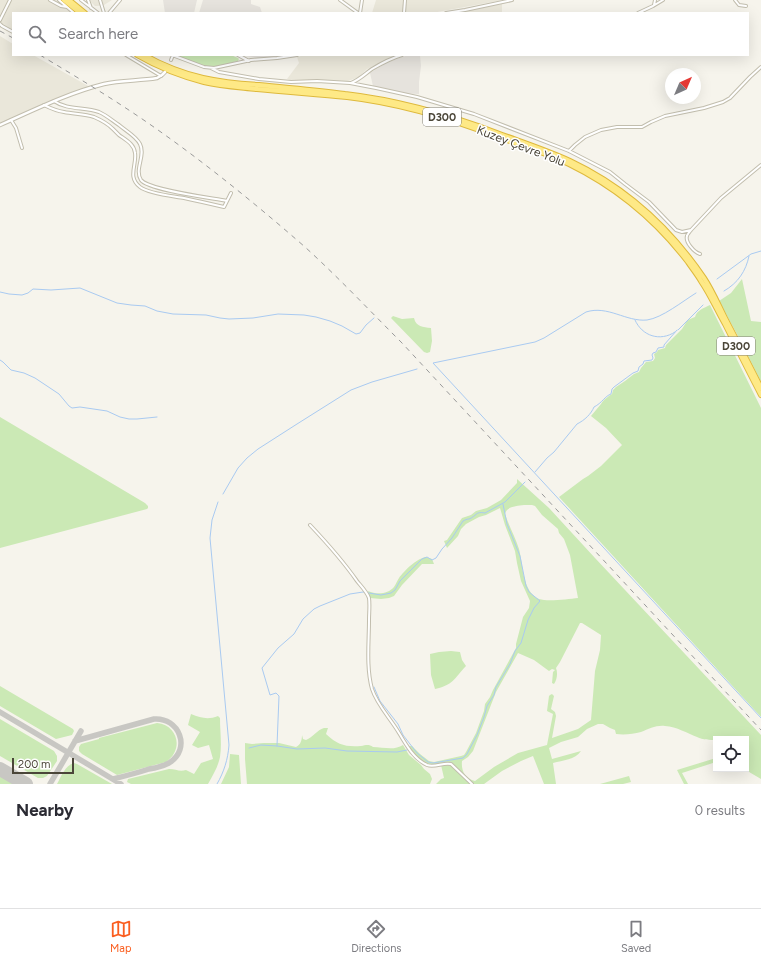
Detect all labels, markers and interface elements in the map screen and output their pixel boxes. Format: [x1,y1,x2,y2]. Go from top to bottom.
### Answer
search box [12,12,749,56]
icon: search [26,23,48,45]
text: Search here [58,25,138,43]
north arrow [665,68,701,104]
road number: D300 [423,108,461,126]
street label: Kuzey Çevre Yolu [475,123,567,169]
road number: D300 [717,337,755,355]
map controls [713,736,749,772]
button: locate [713,736,749,772]
scale bar [12,756,74,775]
text: 200 m [18,758,50,771]
text: Nearby [16,800,74,820]
text: 0 results [695,803,745,818]
tab: Map [110,918,132,955]
tab: Directions [351,918,401,955]
tab: Saved [621,918,651,955]

